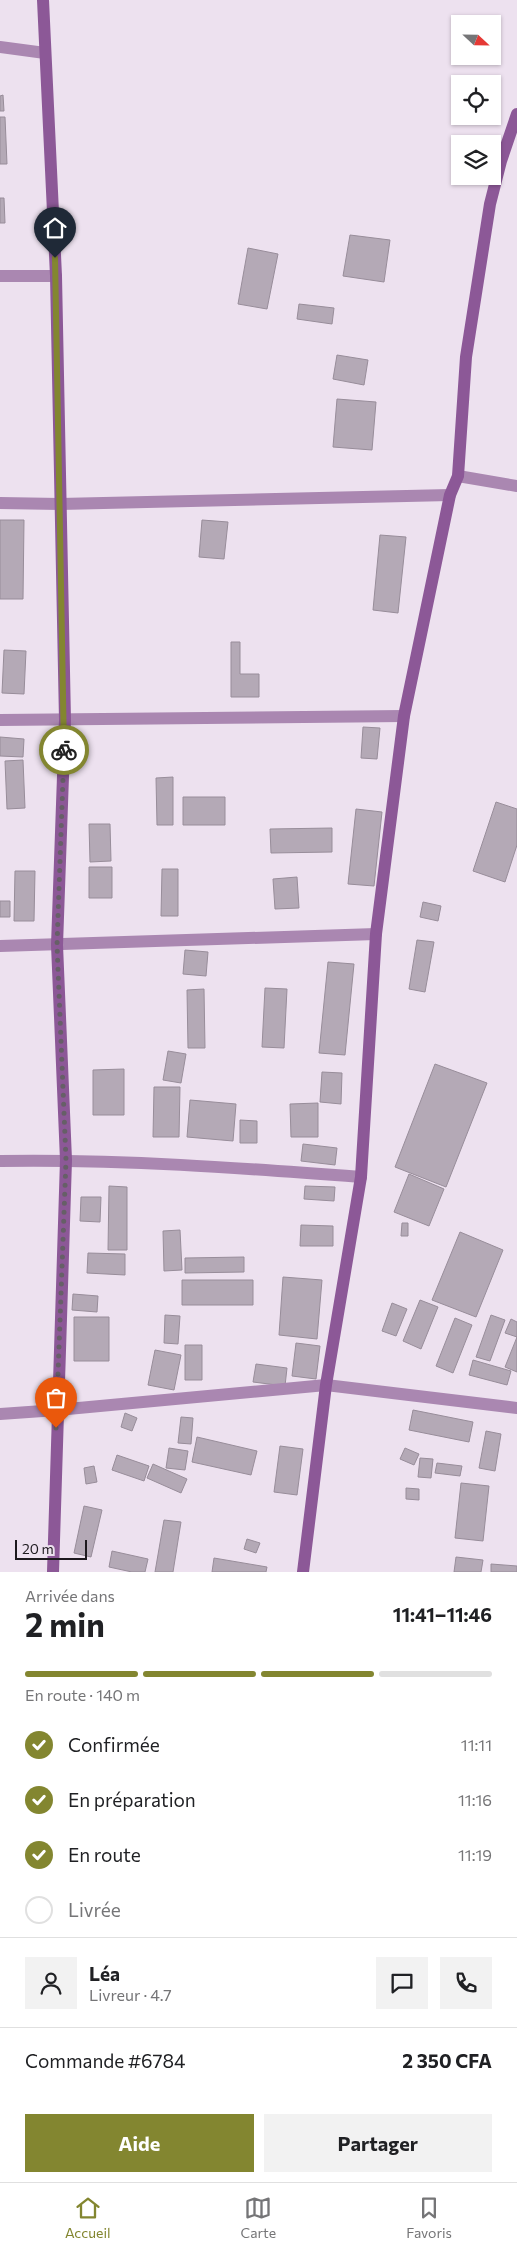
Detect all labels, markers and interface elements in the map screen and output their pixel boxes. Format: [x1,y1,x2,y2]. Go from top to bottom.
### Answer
north arrow [451,15,501,65]
map controls [451,15,501,185]
button: locate [451,75,501,125]
button: layers [451,135,501,185]
pin [34,207,76,258]
icon: home [41,214,69,242]
courier [39,725,89,775]
icon: bike [50,736,78,764]
pin [35,1377,77,1428]
icon: bag [42,1384,70,1412]
scale bar [15,1537,88,1560]
text: 20 m [22,1540,54,1557]
text: Arrivée dans [25,1586,115,1605]
text: 11:41–11:46 [393,1603,492,1626]
text: 2 min [25,1604,105,1644]
text: En route · 140 m [25,1685,140,1704]
icon: check [25,1731,53,1759]
text: Confirmée [68,1733,160,1756]
text: 11:11 [461,1735,492,1754]
icon: check [25,1786,53,1814]
text: En préparation [68,1788,196,1811]
text: 11:16 [458,1790,492,1809]
icon: check [25,1841,53,1869]
text: En route [68,1843,141,1866]
text: 11:19 [458,1845,492,1864]
text: Livrée [68,1898,121,1921]
button: person [25,1957,77,2009]
button: chat [376,1957,428,2009]
button: phone [440,1957,492,2009]
text: Léa [89,1962,120,1985]
text: Livreur · 4.7 [89,1985,172,2004]
text: Commande #6784 [25,2049,185,2072]
text: 2 350 CFA [402,2049,492,2072]
button: Aide [25,2114,254,2172]
button: Partager [264,2114,492,2172]
tab: Accueil [65,2194,111,2241]
tab: Carte [241,2194,276,2241]
tab: Favoris [406,2194,452,2241]

